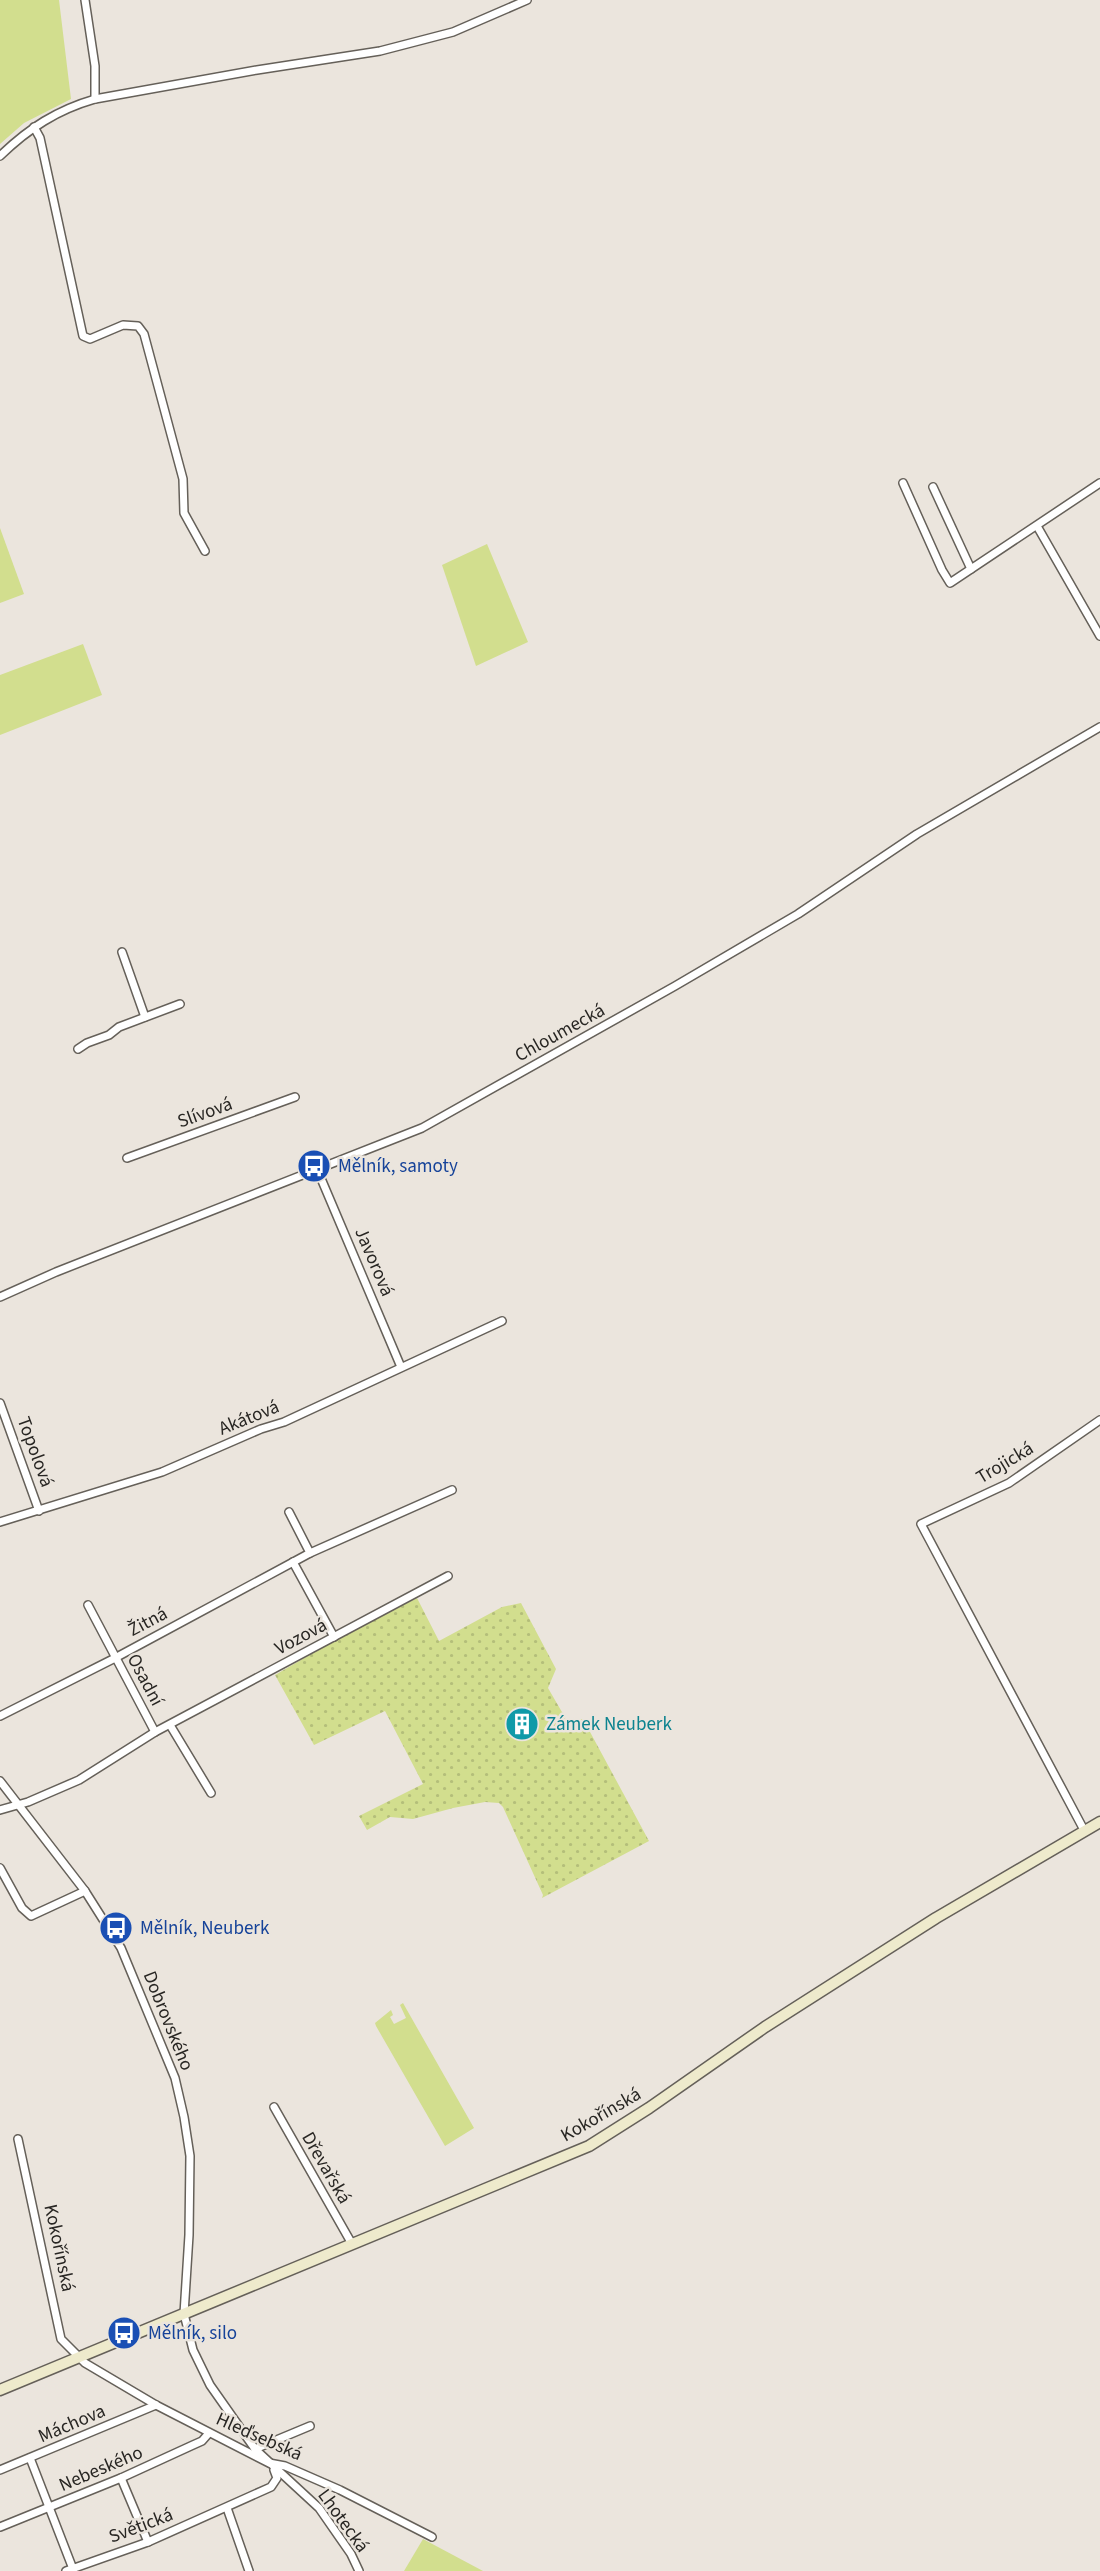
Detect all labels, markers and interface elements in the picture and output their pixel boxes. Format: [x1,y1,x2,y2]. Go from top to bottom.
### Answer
street label: Chloumecká [510,997,610,1069]
street label: Slívová [174,1091,236,1135]
bus stop icon: Mělník, samoty [295,1147,333,1185]
place label: Mělník, samoty [338,1153,458,1180]
street label: Javorová [347,1223,401,1301]
street label: Akátová [215,1394,283,1442]
street label: Topolová [10,1413,60,1491]
street label: Trojická [971,1435,1039,1491]
street label: Žitná [123,1600,173,1644]
street label: Vozová [270,1612,332,1662]
street label: Osadní [120,1649,171,1712]
building icon: Zámek Neuberk [503,1705,541,1743]
place label: Zámek Neuberk [546,1711,672,1738]
bus stop icon: Mělník, Neuberk [97,1909,135,1947]
place label: Mělník, Neuberk [140,1915,270,1942]
street label: Dobrovského [136,1967,200,2075]
street label: Kokořínská [556,2081,646,2149]
street label: Dřevařská [295,2127,357,2209]
street label: Kokořínská [37,2202,81,2294]
bus stop icon: Mělník, silo [105,2314,143,2352]
place label: Mělník, silo [148,2320,237,2347]
street label: Máchova [34,2398,110,2450]
street label: Hleďsebská [211,2406,307,2468]
street label: Nebeského [55,2439,147,2499]
street label: Lhotecká [311,2484,375,2558]
street label: Světická [105,2501,177,2551]

